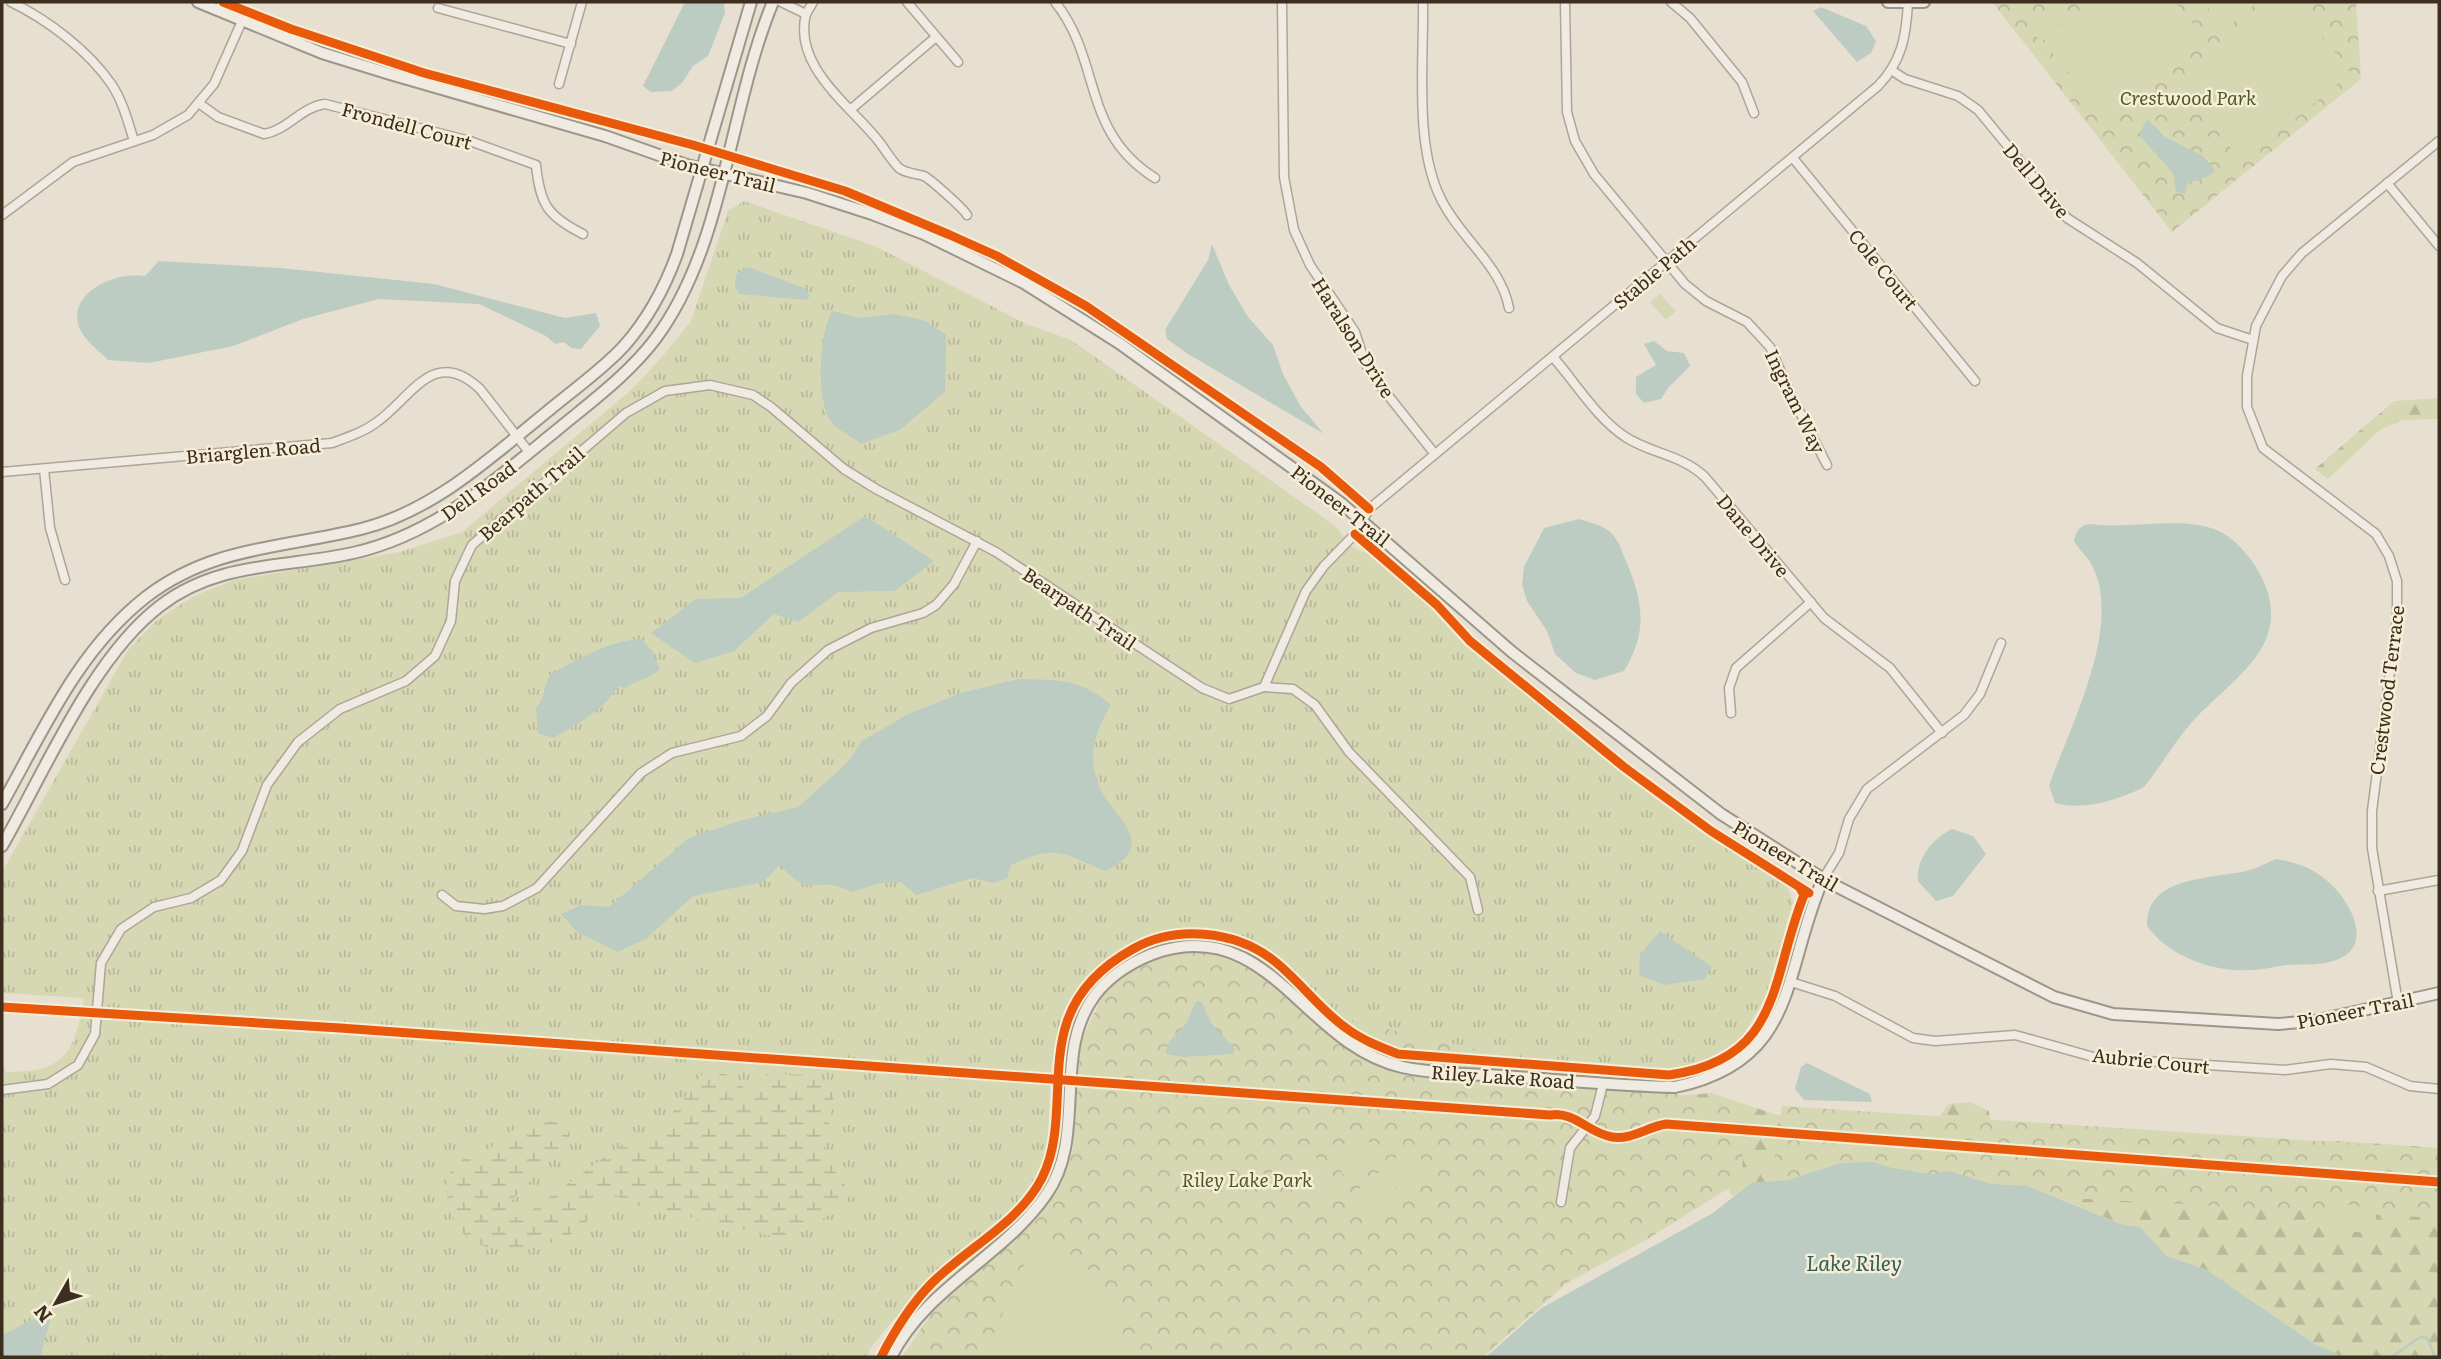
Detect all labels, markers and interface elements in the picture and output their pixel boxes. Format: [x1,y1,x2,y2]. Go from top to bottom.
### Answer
park label: Crestwood Park [2120,83,2257,111]
street label: Frondell Court [339,94,476,156]
street label: Dell Drive [1997,136,2077,224]
street label: Pioneer Trail [657,143,779,199]
street label: Cole Court [1843,222,1926,316]
street label: Stable Path [1606,229,1702,315]
street label: Haralson Drive [1306,271,1402,403]
street label: Ingram Way [1759,344,1833,458]
street label: Briarglen Road [184,430,322,470]
street label: Bearpath Trail [472,439,590,547]
street label: Dell Road [435,453,522,527]
street label: Pioneer Trail [1286,457,1396,553]
street label: Dane Drive [1711,487,1797,583]
street label: Bearpath Trail [1017,559,1143,657]
street label: Crestwood Terrace [2362,603,2410,776]
street label: Pioneer Trail [1728,812,1844,898]
street label: Pioneer Trail [2294,985,2416,1035]
street label: Aubrie Court [2091,1040,2212,1080]
street label: Riley Lake Road [1430,1057,1576,1095]
park label: Riley Lake Park [1182,1165,1313,1193]
water label: Lake Riley [1806,1246,1902,1277]
north arrow [21,1268,91,1338]
text: N [26,1299,58,1329]

